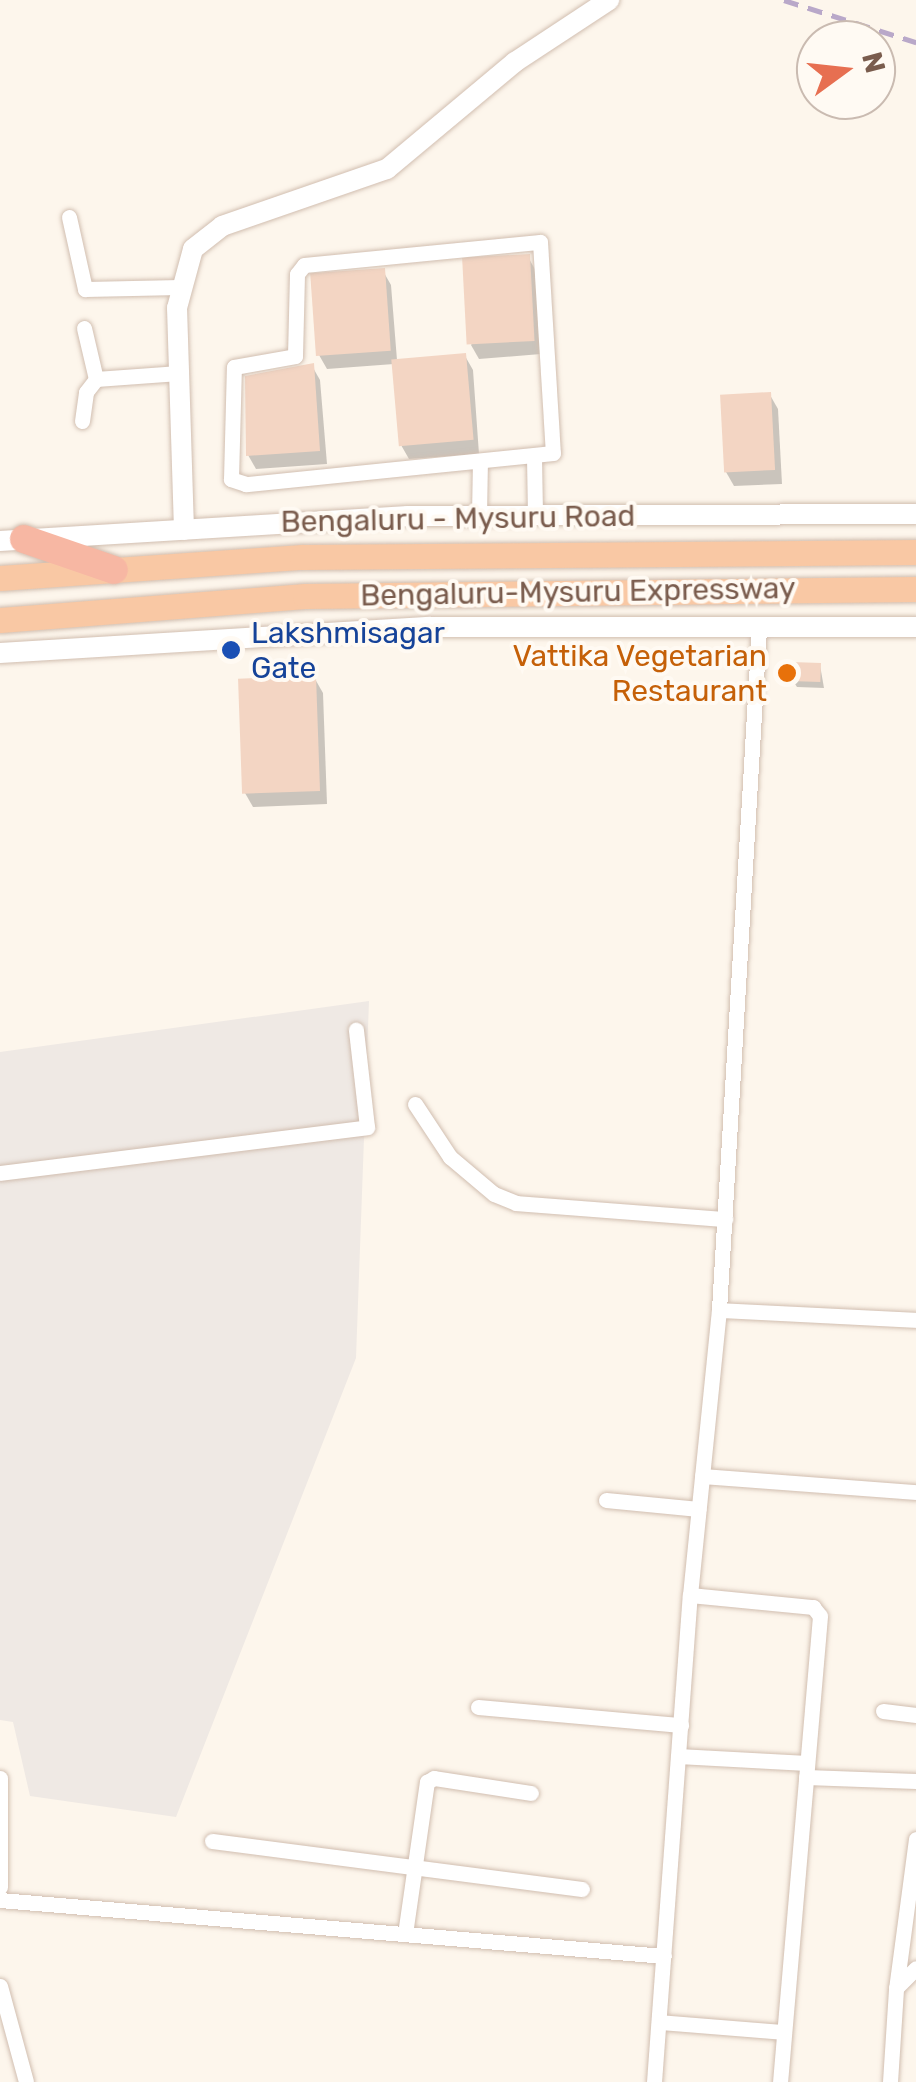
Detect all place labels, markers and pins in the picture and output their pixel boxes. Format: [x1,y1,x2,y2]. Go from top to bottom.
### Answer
place label: Lakshmisagar Gate [251,615,445,686]
place label: Vattika Vegetarian Restaurant [512,638,767,708]
marker: Lakshmisagar Gate [220,639,242,661]
marker: Vattika Vegetarian Restaurant [776,662,798,684]

